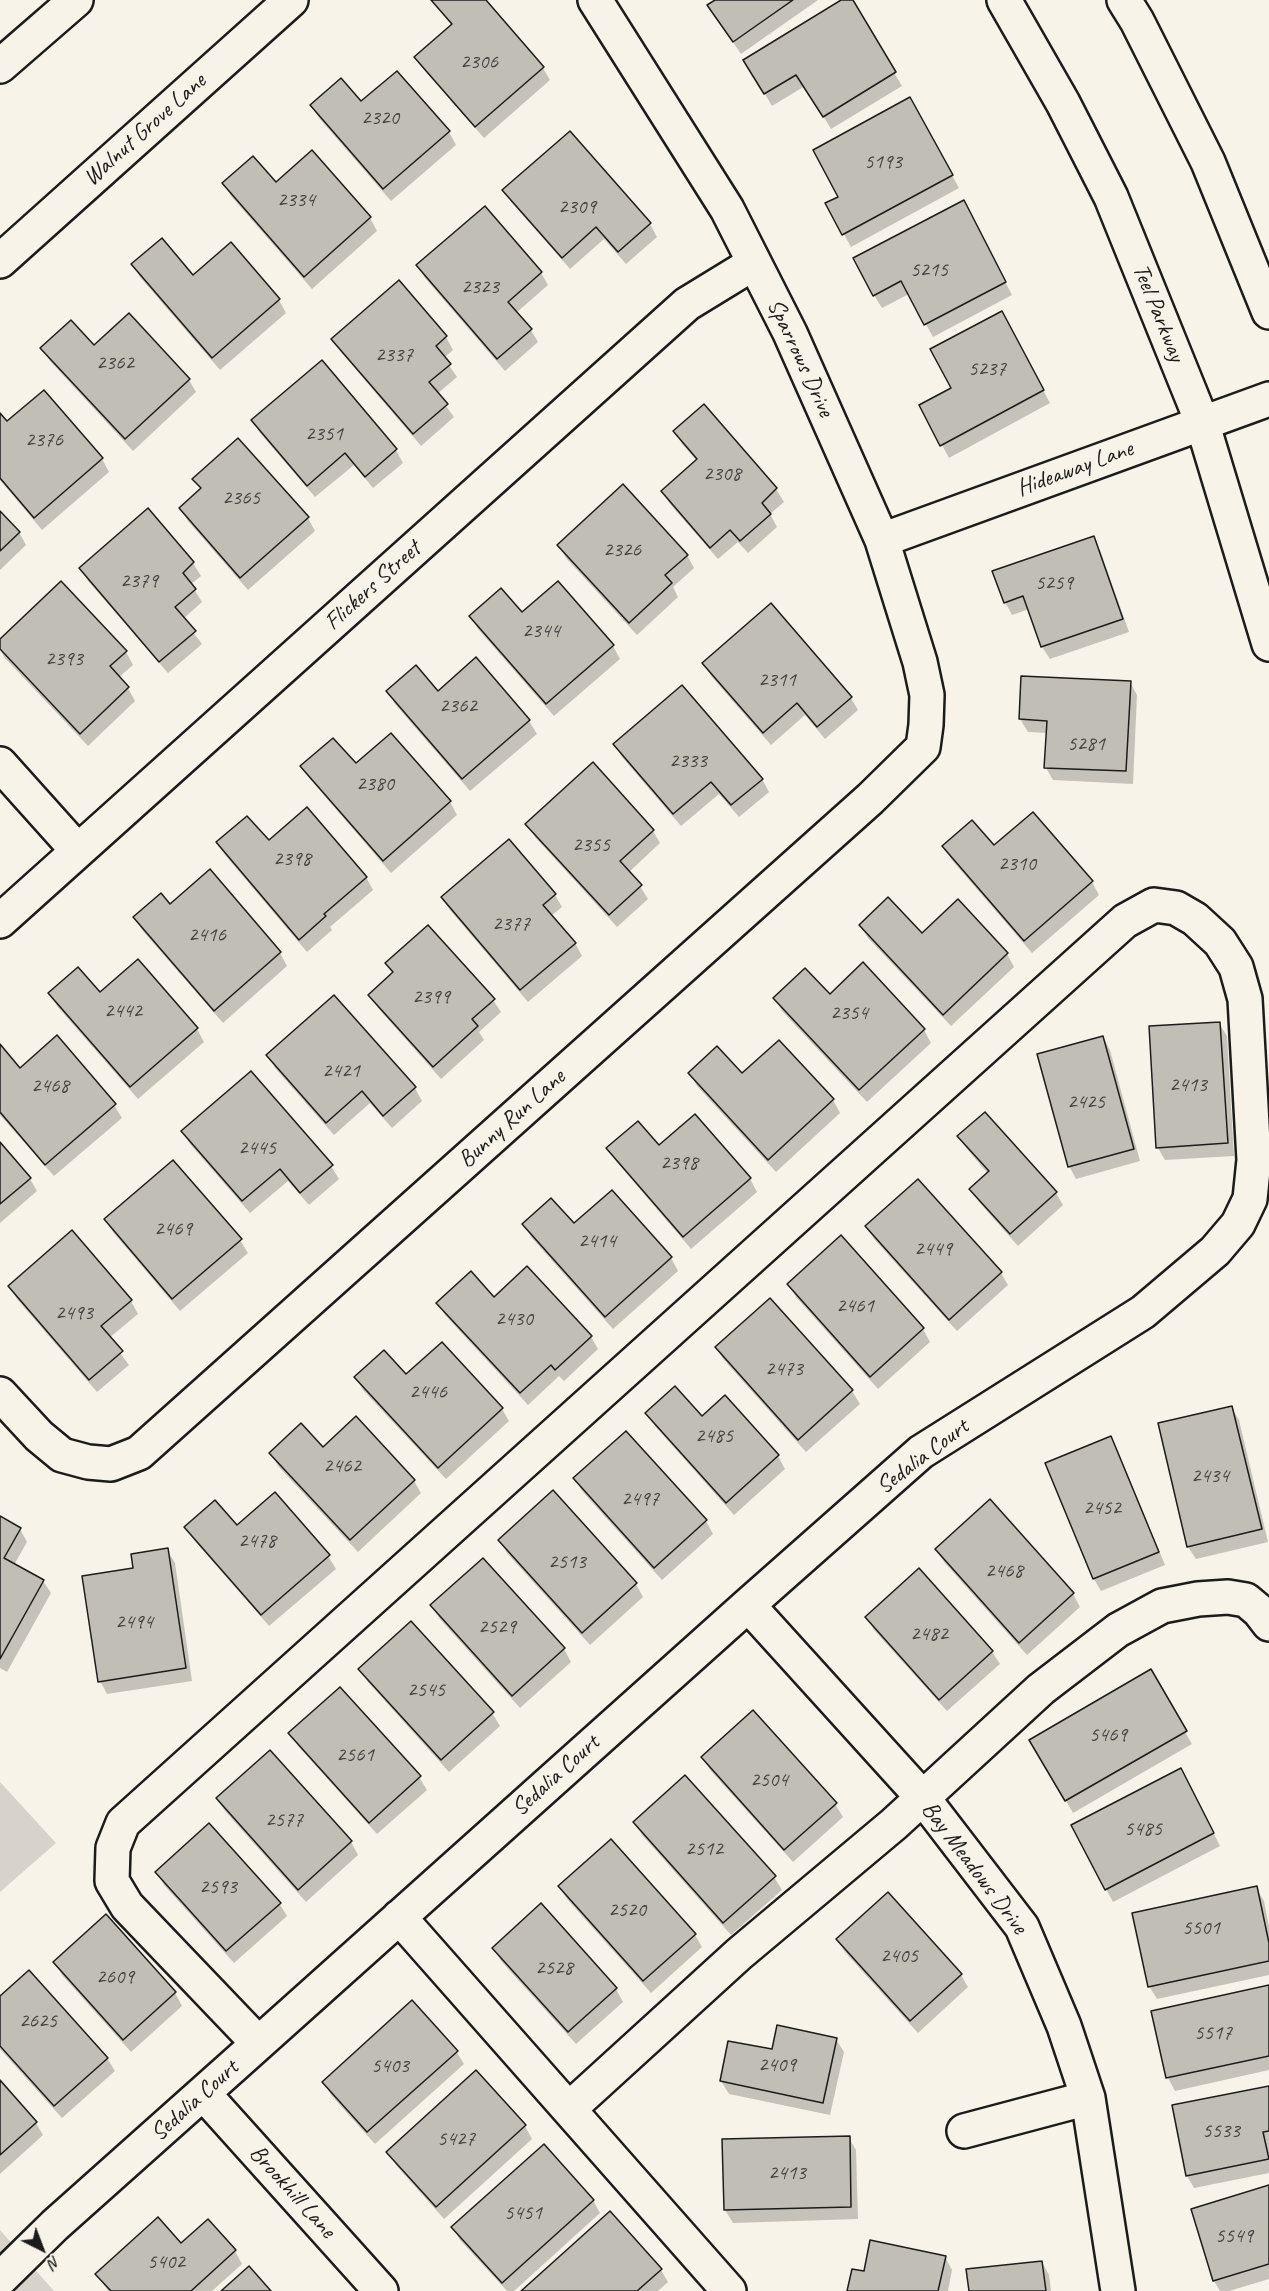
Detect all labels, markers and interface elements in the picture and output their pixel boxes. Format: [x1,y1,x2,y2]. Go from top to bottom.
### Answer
house number: 2306 [460,49,498,75]
street label: Walnut Grove Lane [78,67,212,193]
house number: 2320 [361,105,399,131]
house number: 5193 [864,149,902,175]
house number: 2334 [277,187,315,213]
house number: 2309 [558,194,596,220]
house number: 5215 [910,257,948,283]
street label: Teel Parkway [1125,260,1191,366]
house number: 2323 [461,274,499,300]
street label: Sparrows Drive [760,295,840,421]
house number: 2337 [375,342,413,368]
house number: 2362 [96,350,134,376]
house number: 5237 [968,356,1006,382]
house number: 2351 [305,421,343,447]
house number: 2376 [25,427,63,453]
street label: Hideaway Lane [1013,435,1137,503]
house number: 2308 [703,461,741,487]
house number: 2365 [222,485,260,511]
street label: Flickers Street [319,535,427,637]
house number: 2326 [603,537,641,563]
house number: 2379 [120,568,158,594]
house number: 5259 [1035,570,1073,596]
house number: 2344 [522,618,560,644]
house number: 2393 [45,646,83,672]
house number: 2311 [758,667,796,693]
house number: 2362 [439,693,477,719]
house number: 5281 [1067,731,1105,757]
house number: 2333 [669,748,707,774]
house number: 2380 [356,771,394,797]
house number: 2355 [572,832,610,858]
house number: 2398 [273,846,311,872]
house number: 2310 [998,851,1036,877]
house number: 2377 [492,911,530,937]
house number: 2416 [188,922,226,948]
house number: 2399 [412,984,450,1010]
house number: 2442 [104,998,142,1024]
house number: 2354 [830,1000,868,1026]
house number: 2421 [322,1058,360,1084]
street label: Bunny Run Lane [453,1063,571,1175]
house number: 2413 [1169,1072,1207,1098]
house number: 2468 [31,1073,69,1099]
house number: 2425 [1067,1089,1105,1115]
house number: 2445 [238,1135,276,1161]
house number: 2398 [660,1150,698,1176]
house number: 2469 [154,1216,192,1242]
house number: 2414 [578,1228,616,1254]
house number: 2449 [914,1236,952,1262]
house number: 2461 [836,1293,874,1319]
house number: 2493 [55,1300,93,1326]
house number: 2430 [495,1306,533,1332]
house number: 2473 [765,1356,803,1382]
house number: 2446 [409,1379,447,1405]
street label: Sedalia Court [871,1413,975,1501]
house number: 2485 [695,1423,733,1449]
house number: 2462 [323,1453,361,1479]
house number: 2434 [1191,1463,1229,1489]
house number: 2497 [621,1486,659,1512]
house number: 2452 [1083,1495,1121,1521]
house number: 2478 [238,1528,276,1554]
house number: 2513 [548,1549,586,1575]
house number: 2468 [985,1558,1023,1584]
house number: 2494 [115,1609,153,1635]
house number: 2529 [478,1614,516,1640]
house number: 2482 [910,1621,948,1647]
house number: 2545 [407,1677,445,1703]
house number: 5469 [1089,1722,1127,1748]
street label: Sedalia Court [506,1729,606,1823]
house number: 2561 [336,1742,374,1768]
house number: 2504 [750,1767,788,1793]
street label: Bay Meadows Drive [915,1796,1033,1940]
house number: 2577 [265,1807,303,1833]
house number: 5485 [1124,1816,1162,1842]
house number: 2512 [685,1836,723,1862]
house number: 2593 [199,1874,237,1900]
house number: 2520 [608,1897,646,1923]
house number: 5501 [1182,1915,1220,1941]
house number: 2405 [880,1943,918,1969]
house number: 2528 [535,1955,573,1981]
house number: 2609 [96,1964,134,1990]
house number: 2625 [19,2008,57,2034]
house number: 5517 [1194,2020,1232,2046]
house number: 2409 [758,2052,796,2078]
house number: 5403 [371,2053,409,2079]
street label: Sedalia Court [145,2054,245,2148]
house number: 5533 [1202,2118,1240,2144]
house number: 5427 [437,2126,475,2152]
street label: Brookhill Lane [243,2139,341,2245]
house number: 2413 [768,2160,806,2186]
house number: 5451 [504,2200,542,2226]
north arrow [12,2219,72,2279]
house number: 5549 [1215,2223,1253,2249]
house number: 5402 [147,2249,185,2275]
text: N [44,2252,64,2273]

